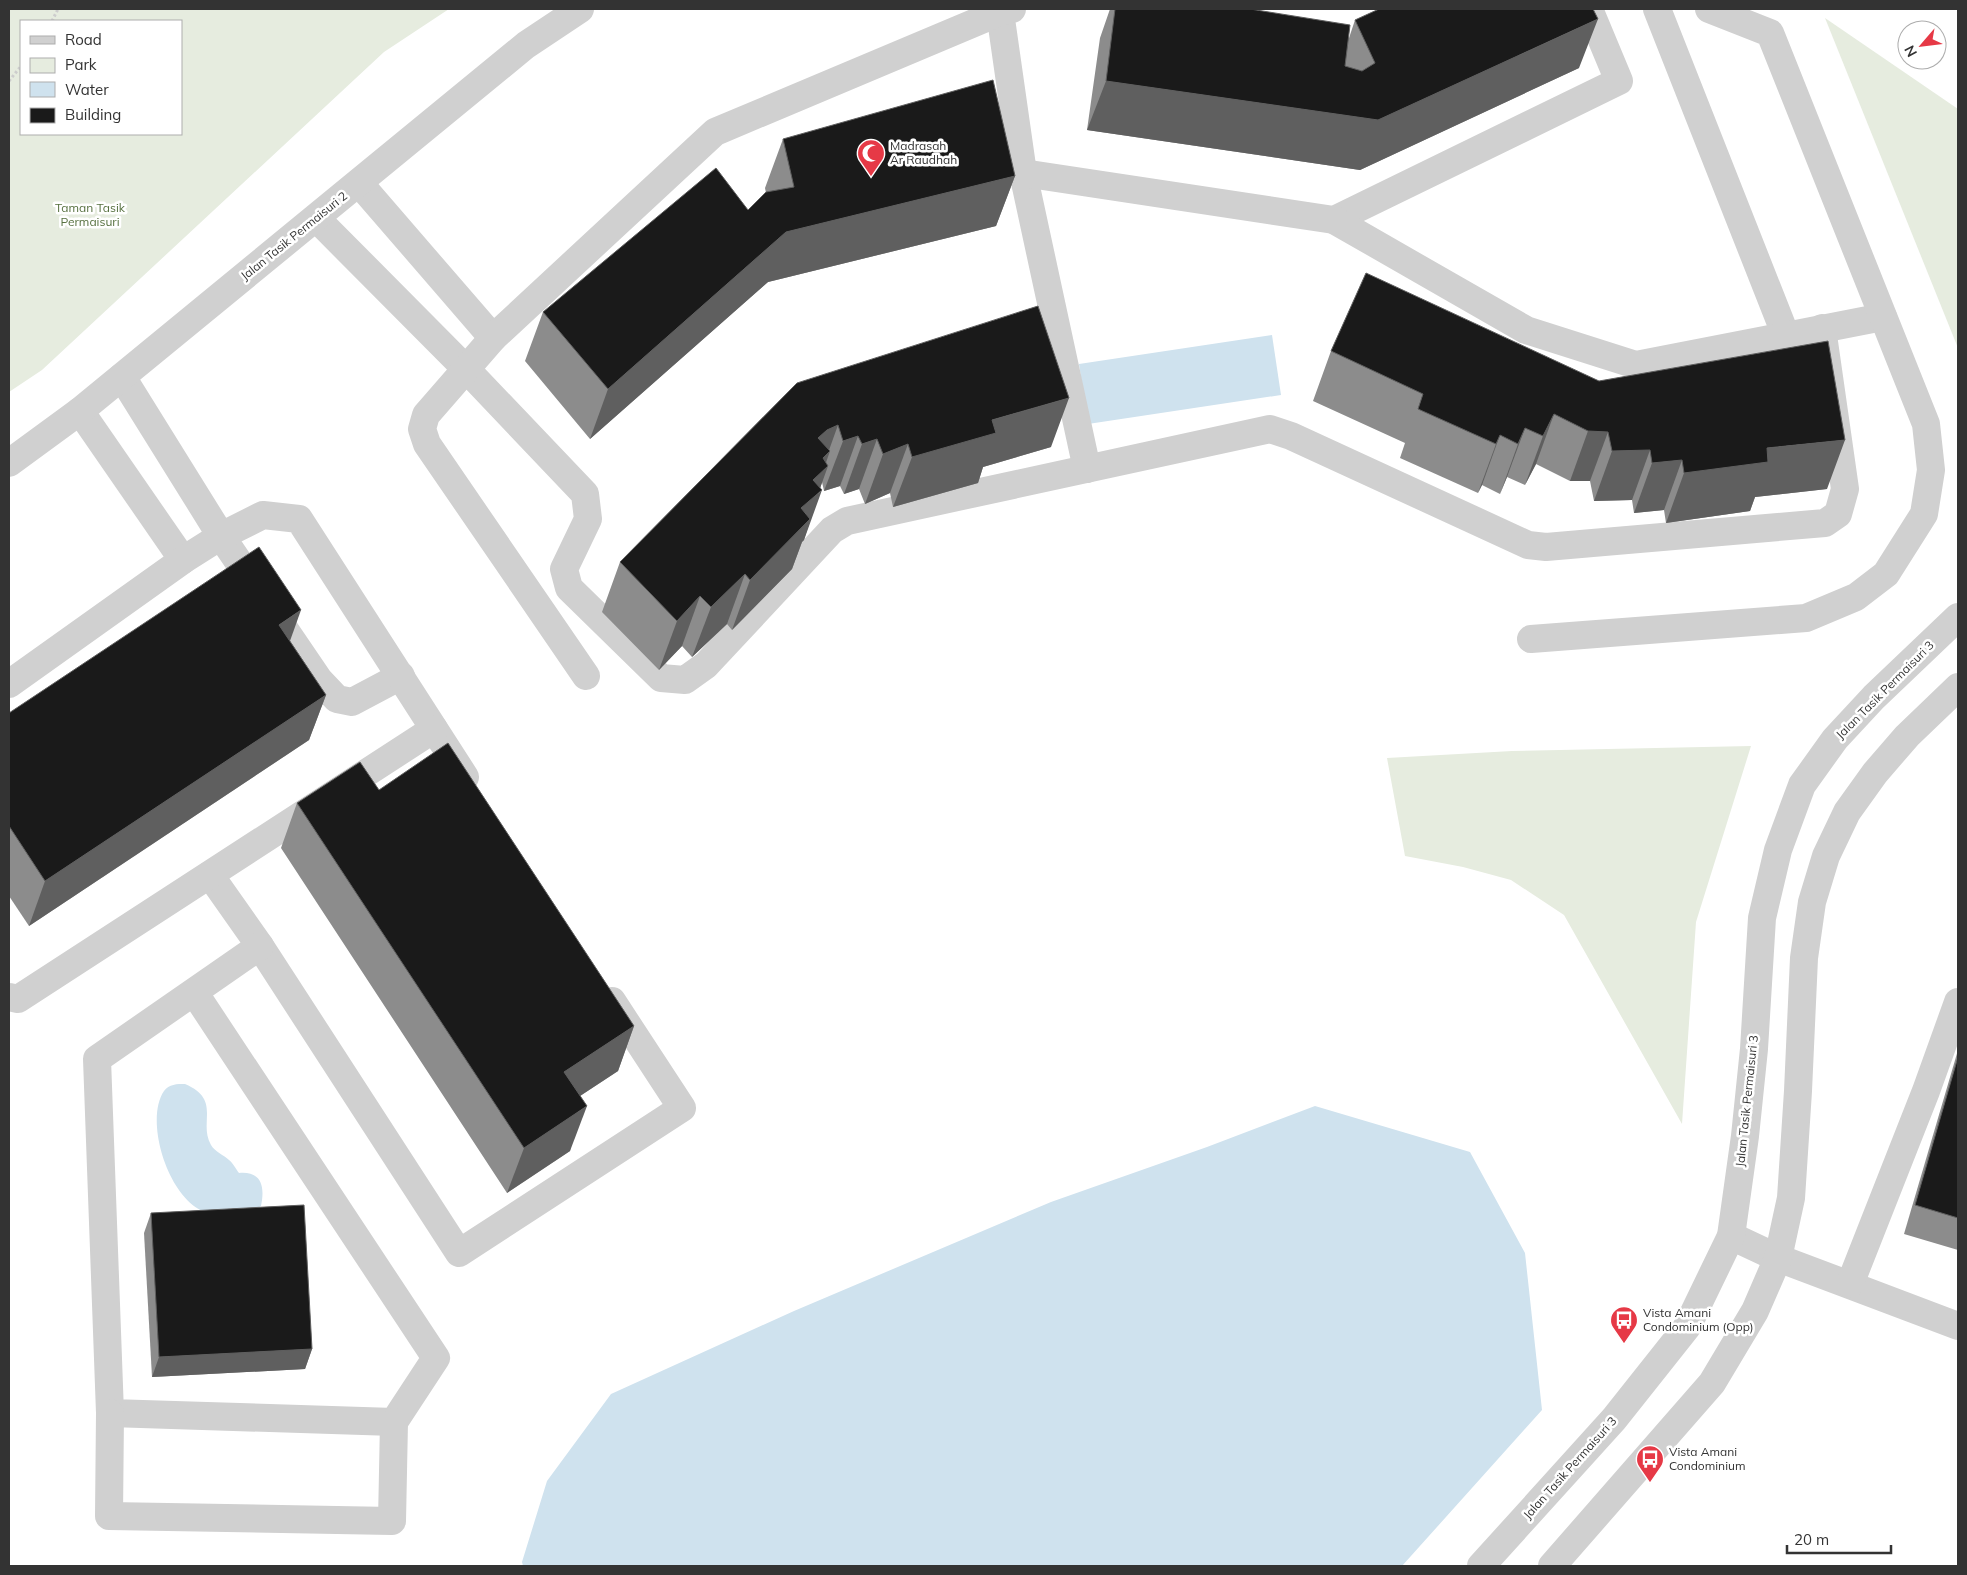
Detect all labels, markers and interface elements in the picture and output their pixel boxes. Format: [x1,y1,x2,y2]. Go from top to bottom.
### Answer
legend [20,20,182,135]
north arrow [1897,20,1947,70]
text: Road [65,30,102,49]
text: N [1900,42,1921,60]
text: Park [65,55,97,74]
text: Water [65,80,109,99]
text: Building [65,105,121,124]
mosque icon: Madrasah Ar Raudhah [856,138,886,177]
place label: Madrasah Ar Raudhah [890,138,957,167]
street label: Jalan Tasik Permaisuri 2 [237,188,350,283]
park label: Taman Tasik Permaisuri [55,200,126,229]
street label: Jalan Tasik Permaisuri 3 [1833,638,1937,742]
street label: Jalan Tasik Permaisuri 3 [1732,1034,1761,1168]
bus stop icon: Vista Amani Condominium (Opp) [1609,1305,1639,1344]
place label: Vista Amani Condominium (Opp) [1643,1305,1754,1334]
street label: Jalan Tasik Permaisuri 3 [1520,1413,1620,1522]
bus stop icon: Vista Amani Condominium [1635,1444,1665,1483]
place label: Vista Amani Condominium [1669,1444,1745,1473]
scale bar [1787,1522,1891,1554]
text: 20 m [1794,1530,1829,1549]

